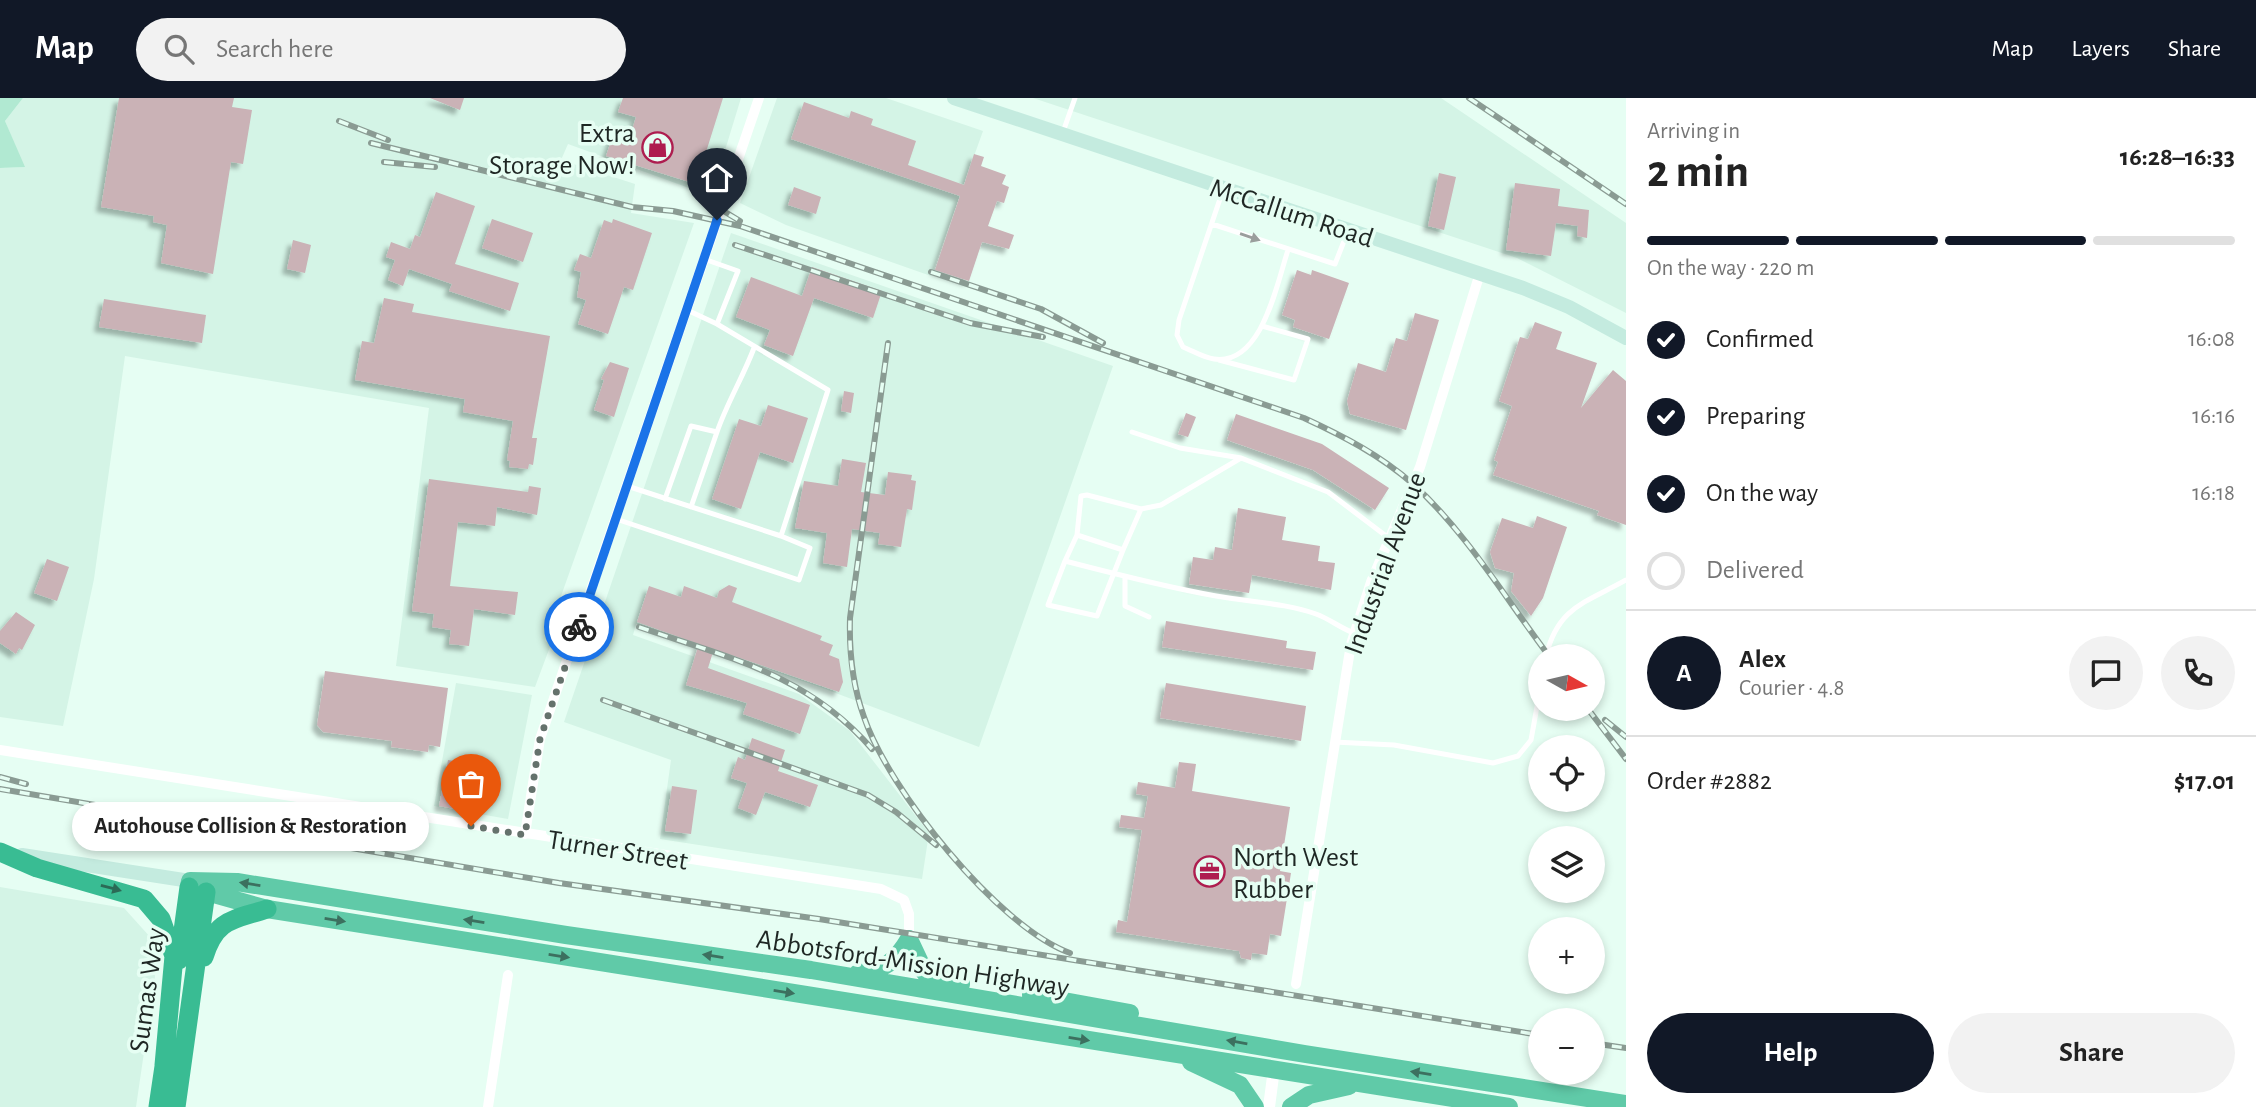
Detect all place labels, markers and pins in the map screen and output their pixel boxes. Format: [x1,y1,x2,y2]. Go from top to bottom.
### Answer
place label: Extra Storage Now! [489,120,635,180]
shop icon: Extra Storage Now! [641,131,675,165]
pin [687,148,747,220]
pin [441,754,501,826]
callout: Autohouse Collision & Restoration [72,802,429,850]
place label: North West Rubber [1233,844,1358,904]
office icon: North West Rubber [1193,855,1227,889]

